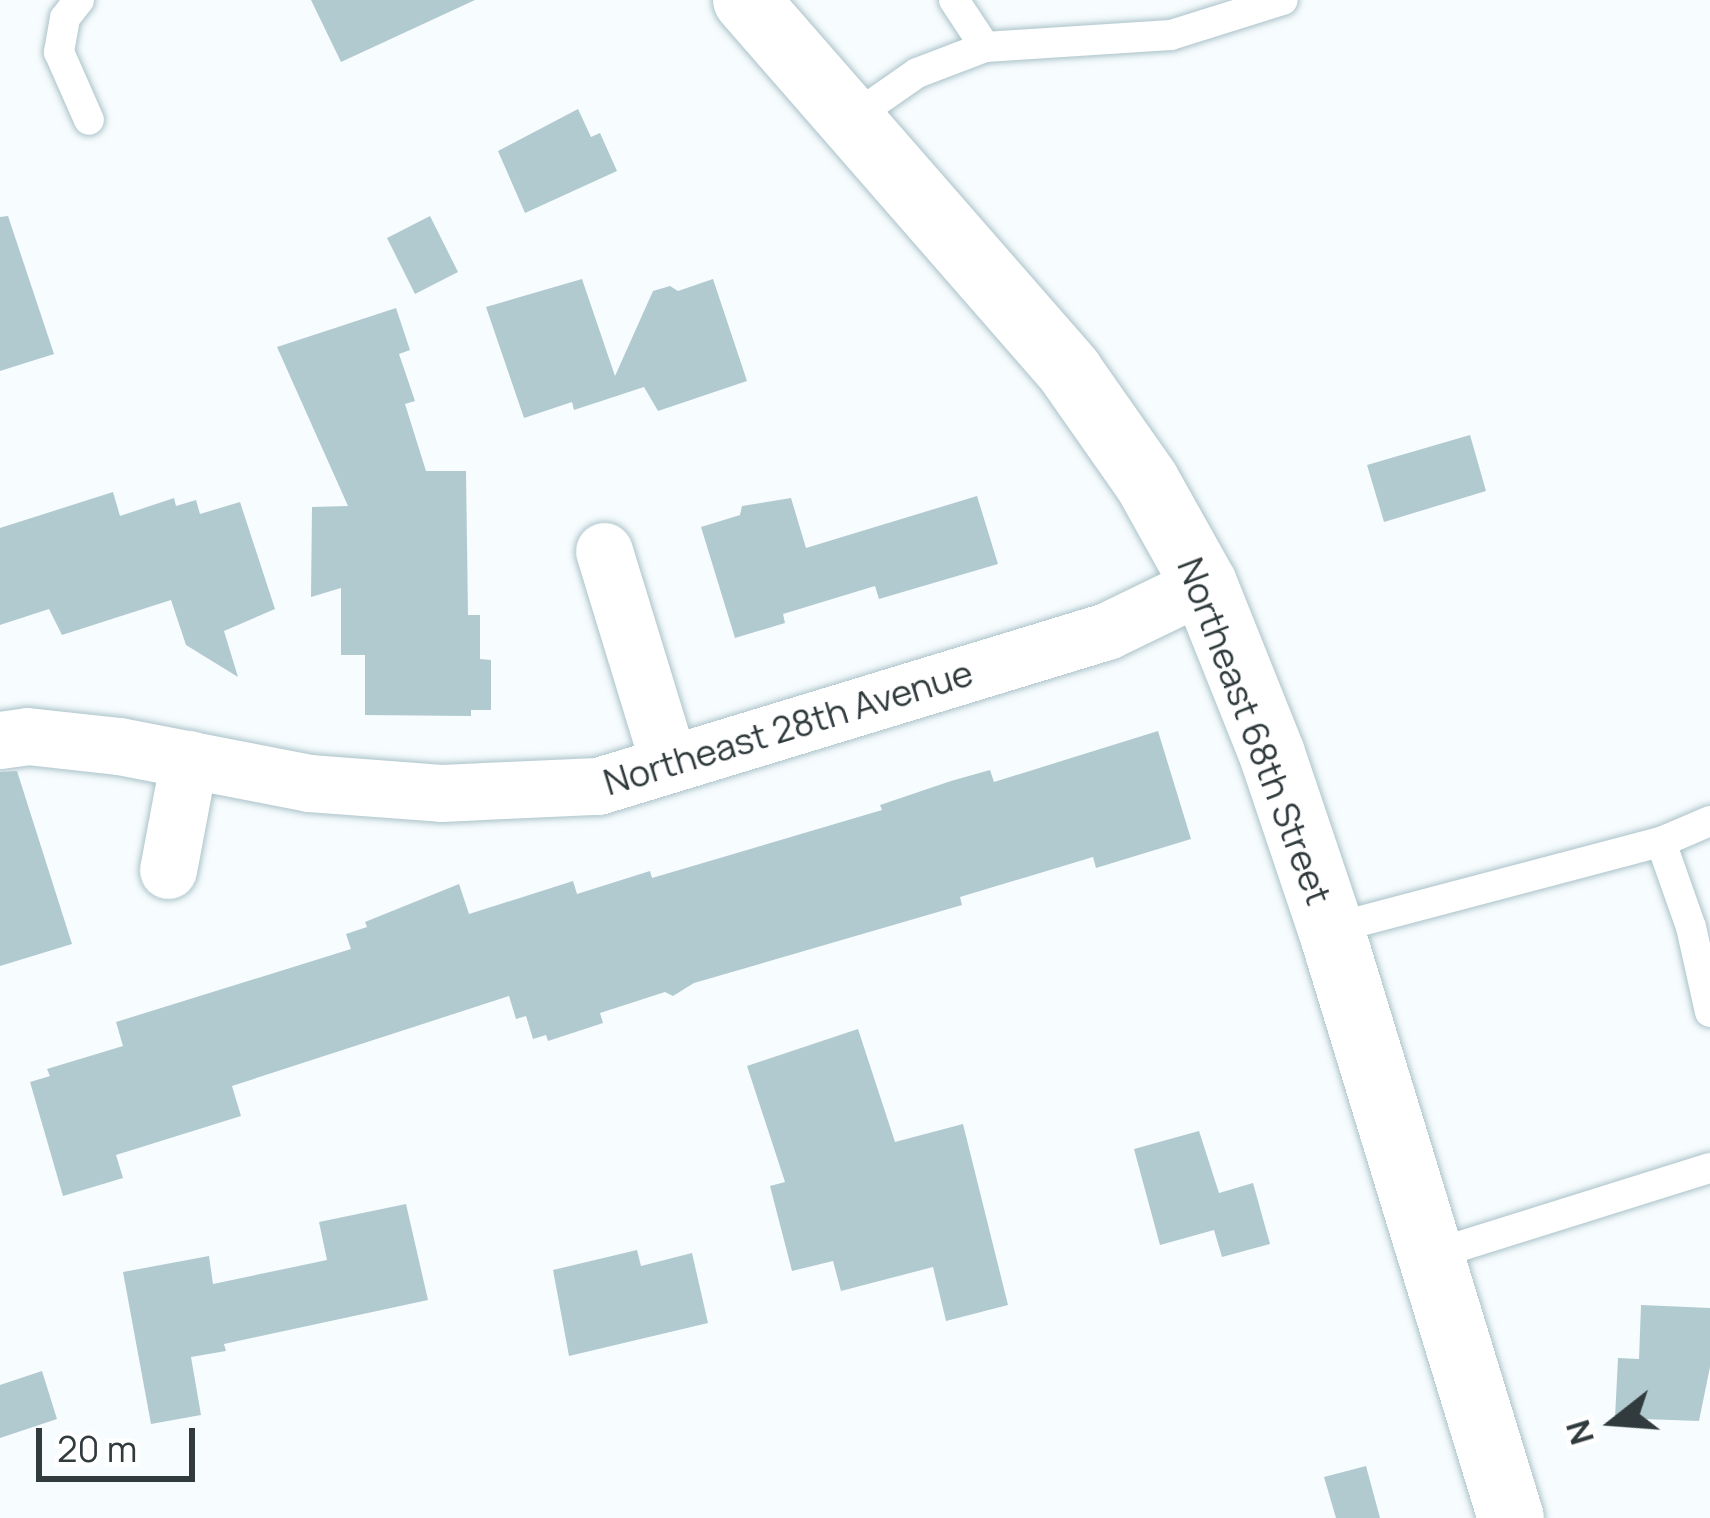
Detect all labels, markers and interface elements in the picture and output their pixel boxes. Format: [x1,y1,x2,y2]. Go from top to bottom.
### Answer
street label: Northeast 68th Street [1169,552,1341,910]
street label: Northeast 28th Avenue [598,650,978,804]
north arrow [1554,1362,1674,1482]
scale bar [42,1404,201,1478]
text: N [1554,1415,1604,1451]
text: 20 m [57,1424,137,1473]

